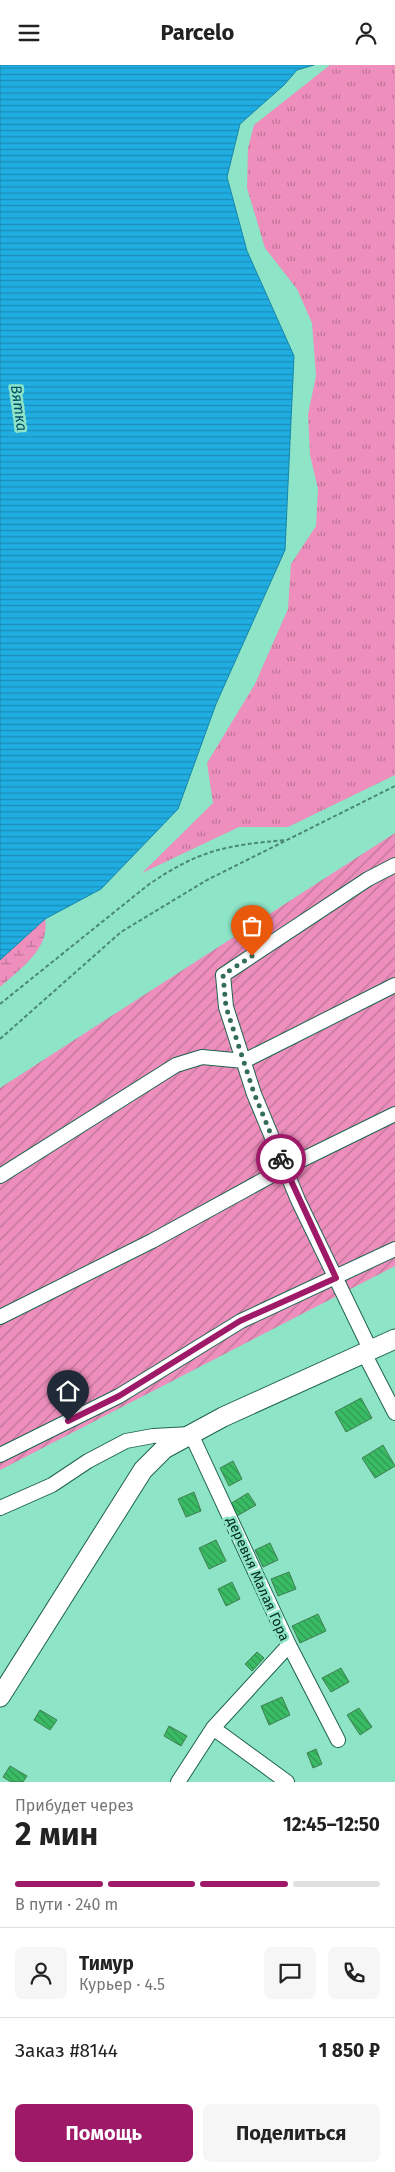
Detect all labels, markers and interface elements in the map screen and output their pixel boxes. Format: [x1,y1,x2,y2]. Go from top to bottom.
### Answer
icon: menu [15,19,43,47]
text: Parcelo [161,19,234,46]
icon: person [352,19,380,47]
water label: Вятка [7,384,31,432]
pin [231,905,273,956]
icon: bag [238,912,266,940]
courier [256,1134,306,1184]
icon: bike [267,1145,295,1173]
pin [47,1370,89,1421]
icon: home [54,1377,82,1405]
street label: деревня Малая Гора [223,1514,293,1644]
text: Прибудет через [15,1796,134,1815]
text: 12:45–12:50 [283,1813,380,1836]
text: 2 мин [15,1815,98,1853]
text: В пути · 240 m [15,1895,118,1914]
button: person [15,1947,67,1999]
button: chat [264,1947,316,1999]
button: phone [328,1947,380,1999]
text: Тимур [79,1952,134,1975]
text: Курьер · 4.5 [79,1975,165,1994]
text: Заказ #8144 [15,2039,118,2062]
text: 1 850 ₽ [319,2039,380,2062]
button: Помощь [15,2104,193,2162]
button: Поделиться [203,2104,380,2162]

